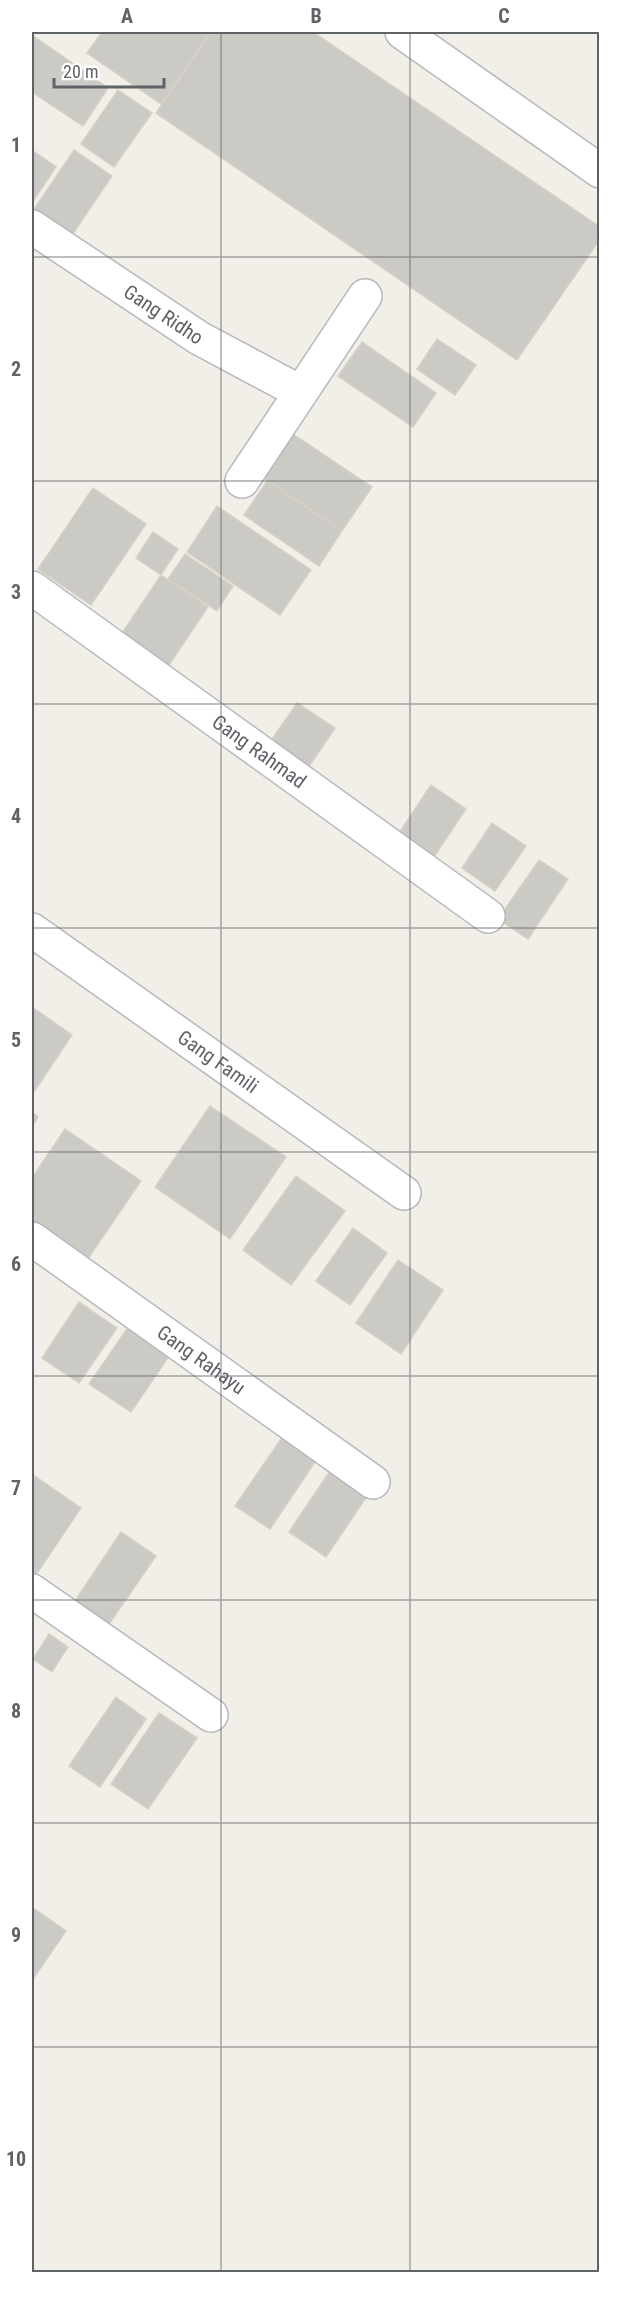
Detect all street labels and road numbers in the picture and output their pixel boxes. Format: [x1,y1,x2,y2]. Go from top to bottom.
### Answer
street label: Gang Ridho [119,279,208,349]
street label: Gang Rahmad [208,710,311,793]
street label: Gang Famili [173,1025,263,1098]
street label: Gang Rahayu [153,1320,250,1399]

